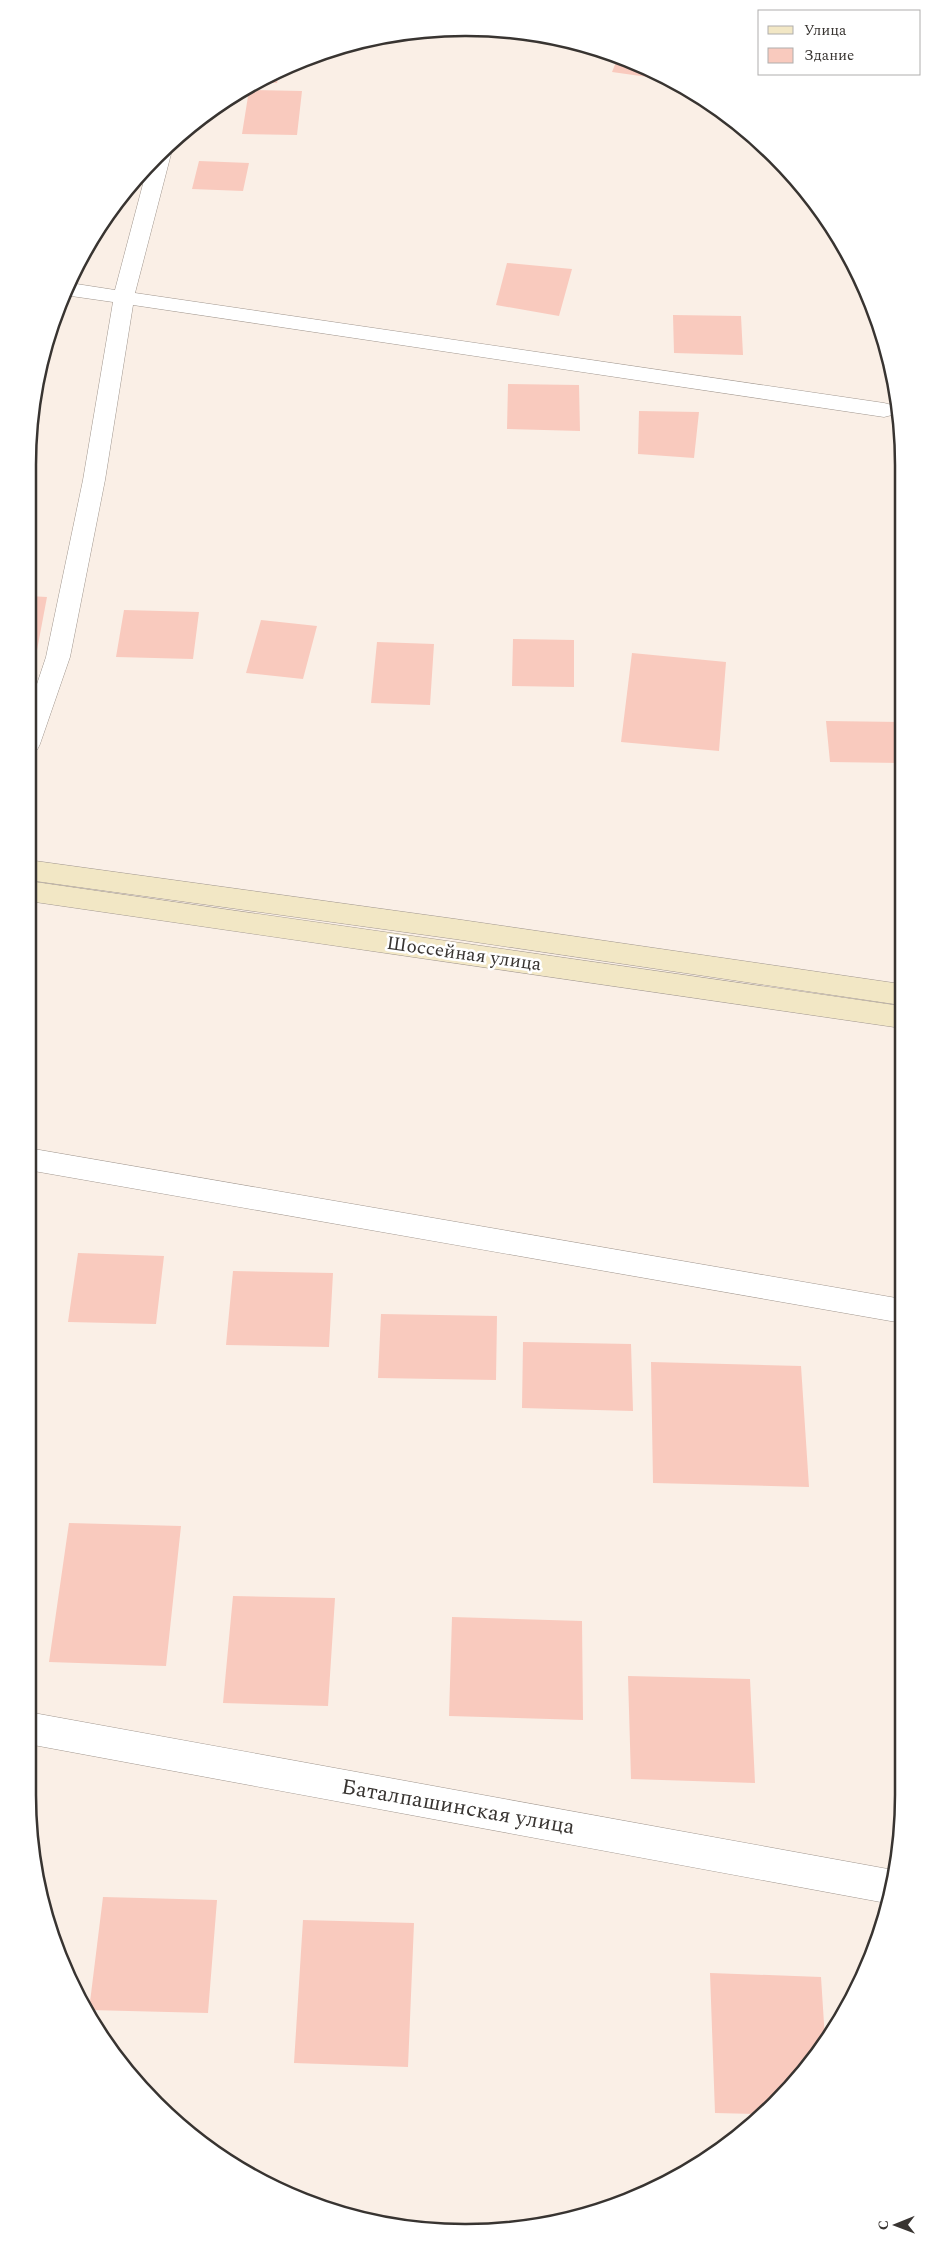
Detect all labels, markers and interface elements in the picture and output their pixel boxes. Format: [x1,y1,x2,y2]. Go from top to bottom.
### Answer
legend [758,10,921,75]
text: Улица [804,19,847,42]
text: Здание [804,44,854,67]
street label: Шоссейная улица [385,929,544,979]
street label: Баталпашинская улица [339,1770,577,1844]
north arrow [871,2200,921,2250]
text: С [873,2220,894,2230]

